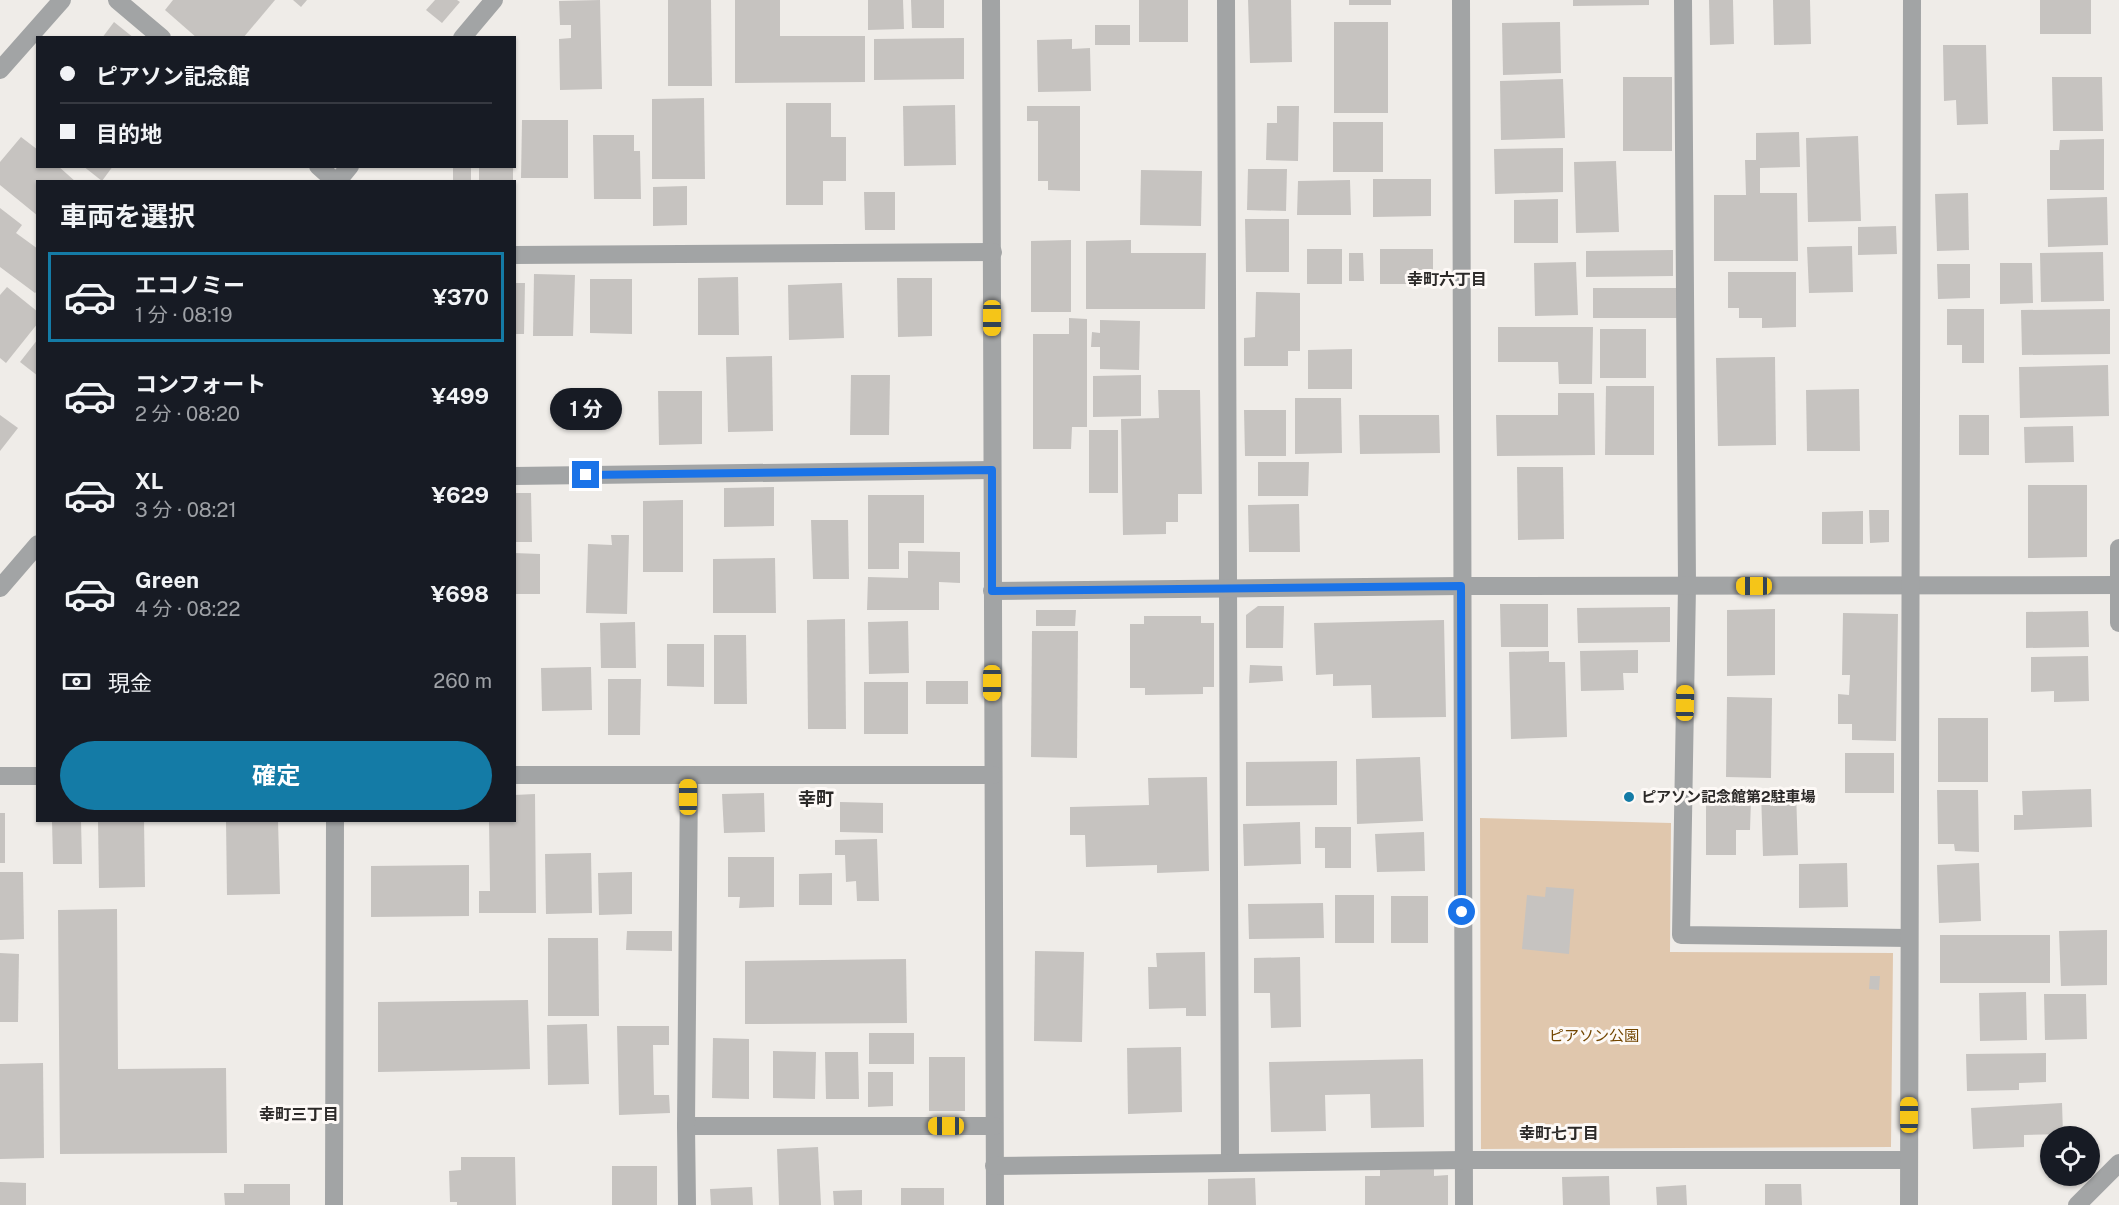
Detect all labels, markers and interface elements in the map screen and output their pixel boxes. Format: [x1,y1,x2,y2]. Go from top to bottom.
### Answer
text: ピアソン記念館 [96,63,250,89]
text: 目的地 [96,121,162,147]
text: 車両を選択 [60,200,195,232]
icon: car [63,270,117,324]
district label: 幸町六丁目 [1407,270,1487,289]
text: エコノミー [135,272,245,298]
text: ¥370 [432,284,489,310]
car [983,300,1001,336]
text: 1 分 · 08:19 [135,303,232,327]
icon: car [63,369,117,423]
text: コンフォート [135,371,266,397]
text: ¥499 [431,383,489,409]
callout: 1 分 [550,388,622,430]
text: 1 分 [569,397,603,421]
text: 2 分 · 08:20 [135,402,240,426]
route end [572,461,599,488]
icon: car [63,468,117,522]
text: XL [135,468,163,494]
text: ¥629 [432,482,489,508]
text: 3 分 · 08:21 [135,498,237,522]
icon: car [63,567,117,621]
text: Green [135,567,199,593]
car [1736,577,1772,595]
text: ¥698 [431,581,489,607]
text: 4 分 · 08:22 [135,597,240,621]
icon: cash [60,665,93,698]
car [983,665,1001,701]
text: 260 m [433,669,492,693]
text: 現金 [108,670,152,696]
car [1676,685,1694,721]
button: 確定 [60,741,492,810]
car [679,779,697,815]
district label: 幸町 [798,788,834,809]
place label: ピアソン記念館第2駐車場 [1641,788,1816,805]
marker: ピアソン記念館第2駐車場 [1622,790,1636,804]
route start [1448,898,1475,925]
park label: ピアソン公園 [1549,1027,1639,1044]
car [1900,1097,1918,1133]
district label: 幸町三丁目 [259,1105,339,1124]
car [928,1117,964,1135]
district label: 幸町七丁目 [1519,1124,1599,1143]
map controls [2040,1126,2100,1186]
button: locate [2040,1126,2100,1186]

